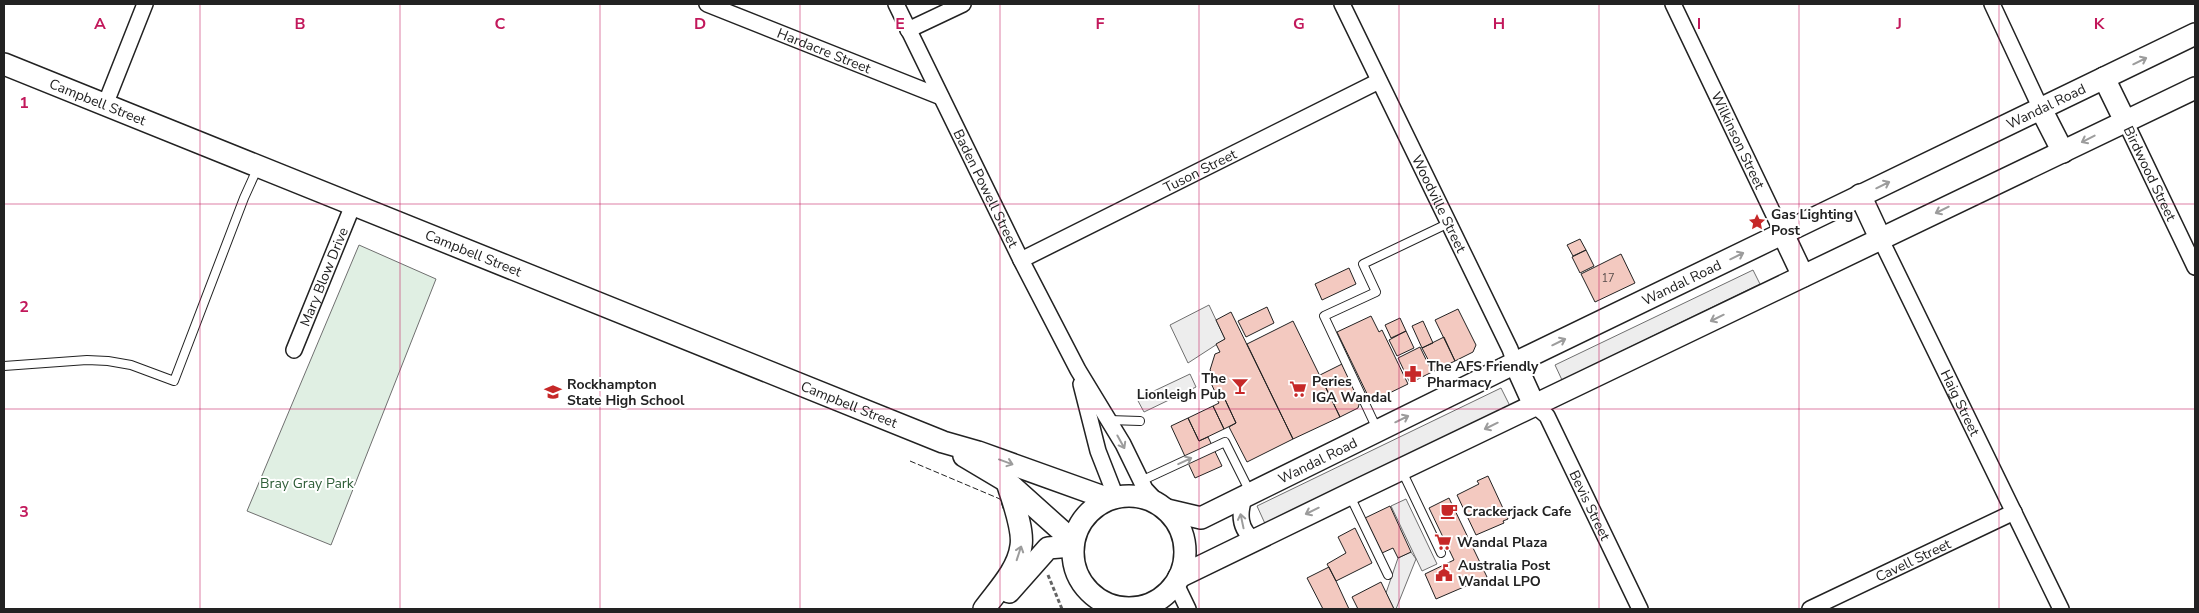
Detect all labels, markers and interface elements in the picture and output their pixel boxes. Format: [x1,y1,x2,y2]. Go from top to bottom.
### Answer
text: A [94,13,106,35]
text: B [294,13,306,35]
text: C [495,13,506,35]
text: D [694,13,706,35]
text: E [895,13,905,35]
text: F [1096,13,1105,35]
text: G [1293,13,1305,35]
text: H [1493,13,1505,35]
text: I [1697,13,1701,35]
text: J [1895,13,1902,35]
text: K [2094,13,2106,35]
street label: Hardacre Street [774,24,874,78]
one-way arrow [2132,55,2147,65]
street label: Campbell Street [46,74,149,130]
street label: Wandal Road [2003,79,2089,134]
street label: Wilkinson Street [1706,89,1769,192]
text: 1 [19,92,29,114]
street label: Birdwood Street [2119,123,2181,224]
street label: Baden Powell Street [949,126,1023,251]
one-way arrow [2081,134,2096,144]
street label: Tuson Street [1160,145,1240,197]
street label: Woodville Street [1407,152,1471,256]
one-way arrow [1875,179,1890,189]
place label: Gas Lighting Post [1771,205,1853,240]
one-way arrow [1935,206,1950,216]
place icon: Gas Lighting Post [1747,212,1767,232]
street label: Mary Blow Drive [296,225,353,329]
street label: Campbell Street [422,225,524,281]
one-way arrow [1729,251,1744,260]
street label: Wandal Road [1639,256,1724,310]
house number: 17 [1601,271,1615,286]
text: 2 [19,296,29,318]
one-way arrow [1709,313,1724,323]
one-way arrow [1551,337,1566,346]
place label: The AFS Friendly Pharmacy [1427,357,1539,392]
pharmacy icon: The AFS Friendly Pharmacy [1403,364,1423,384]
street label: Haig Street [1936,367,1984,439]
place label: The Lionleigh Pub [1137,369,1226,404]
place label: Peries IGA Wandal [1312,372,1392,407]
place label: Rockhampton State High School [567,375,685,410]
bar icon: The Lionleigh Pub [1230,376,1250,396]
street label: Campbell Street [798,377,900,433]
supermarket icon: Peries IGA Wandal [1288,379,1308,399]
school or university icon: Rockhampton State High School [543,382,563,402]
one-way arrow [1394,414,1409,423]
one-way arrow [1483,422,1498,432]
street label: Wandal Road [1275,433,1361,488]
one-way arrow [1117,434,1127,448]
one-way arrow [1177,455,1192,465]
one-way arrow [998,458,1013,467]
street label: Bevis Street [1564,467,1615,544]
park label: Bray Gray Park [260,474,355,493]
text: 3 [19,501,29,523]
cafe icon: Crackerjack Cafe [1439,501,1459,521]
place label: Crackerjack Cafe [1463,502,1572,521]
one-way arrow [1305,507,1320,517]
one-way arrow [1237,513,1246,529]
supermarket icon: Wandal Plaza [1433,532,1453,552]
place label: Wandal Plaza [1457,533,1547,552]
street label: Cavell Street [1872,534,1954,587]
one-way arrow [1015,546,1024,562]
place label: Australia Post Wandal LPO [1458,556,1551,591]
public building icon: Australia Post Wandal LPO [1434,563,1454,583]

